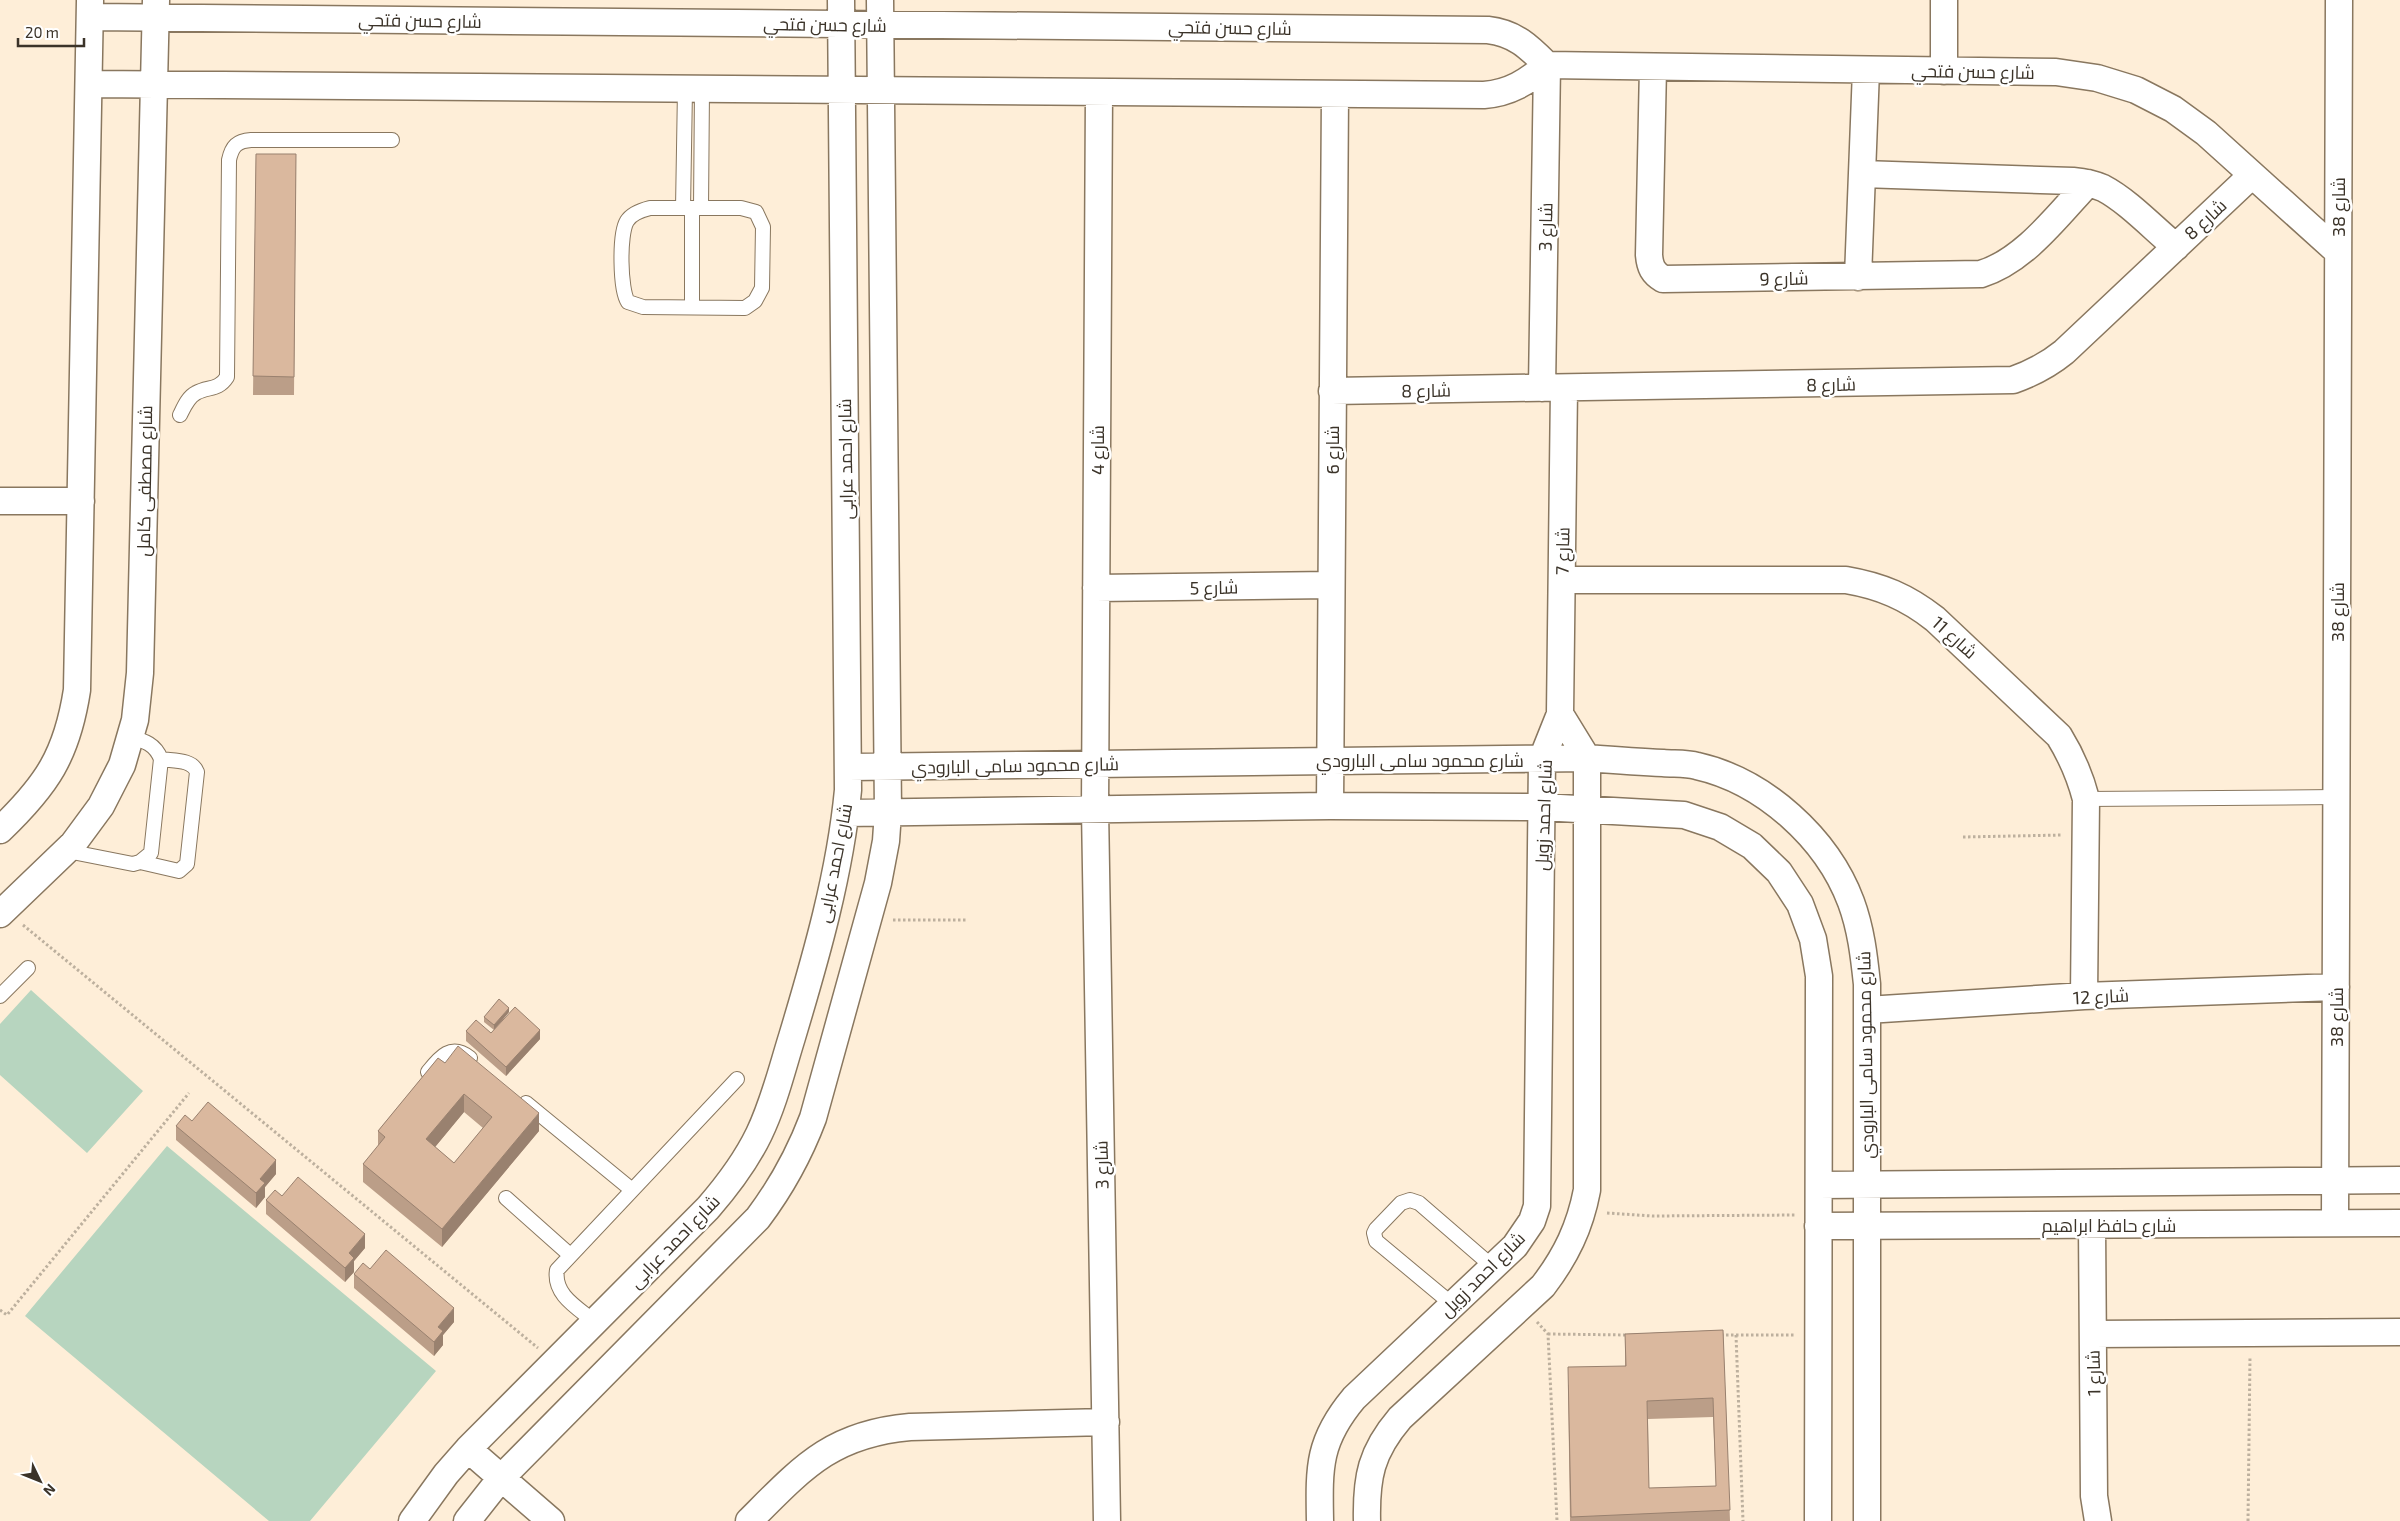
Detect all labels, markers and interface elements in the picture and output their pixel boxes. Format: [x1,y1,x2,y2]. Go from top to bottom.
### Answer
street label: شارع حسن فتحي [358,8,482,36]
street label: شارع حسن فتحي [763,12,887,40]
scale bar [18,15,84,47]
street label: شارع حسن فتحي [1168,15,1292,43]
text: 20 m [25,23,59,41]
street label: شارع حسن فتحي [1911,59,2035,87]
street label: شارع 38 [2327,177,2351,237]
street label: شارع 8 [2179,194,2232,245]
street label: شارع 3 [1534,202,1558,252]
street label: شارع 9 [1759,267,1809,291]
street label: شارع 8 [1806,373,1856,397]
street label: شارع 8 [1401,379,1451,403]
street label: شارع احمد عرابى [833,398,859,520]
street label: شارع مصطفى كامل [132,405,158,557]
street label: شارع 4 [1086,425,1110,475]
street label: شارع 6 [1321,425,1345,475]
street label: شارع 7 [1551,527,1575,575]
street label: شارع 5 [1190,576,1238,600]
street label: شارع 38 [2326,582,2350,642]
street label: شارع 11 [1927,611,1982,664]
street label: شارع محمود سامى البارودي [1316,749,1524,775]
street label: شارع محمود سامى البارودي [911,752,1119,782]
street label: شارع احمد زويل [1530,759,1558,871]
street label: شارع احمد عرابى [812,801,858,925]
street label: شارع محمود سامى البارودي [1852,951,1882,1159]
street label: شارع 12 [2072,984,2130,1010]
street label: شارع 38 [2325,987,2349,1047]
street label: شارع 3 [1090,1140,1114,1190]
street label: شارع احمد عرابى [624,1190,725,1294]
street label: شارع حافظ ابراهيم [2042,1214,2176,1238]
street label: شارع احمد زويل [1435,1227,1531,1323]
street label: شارع 1 [2082,1350,2106,1396]
north arrow [15,1456,65,1506]
text: N [40,1481,60,1500]

